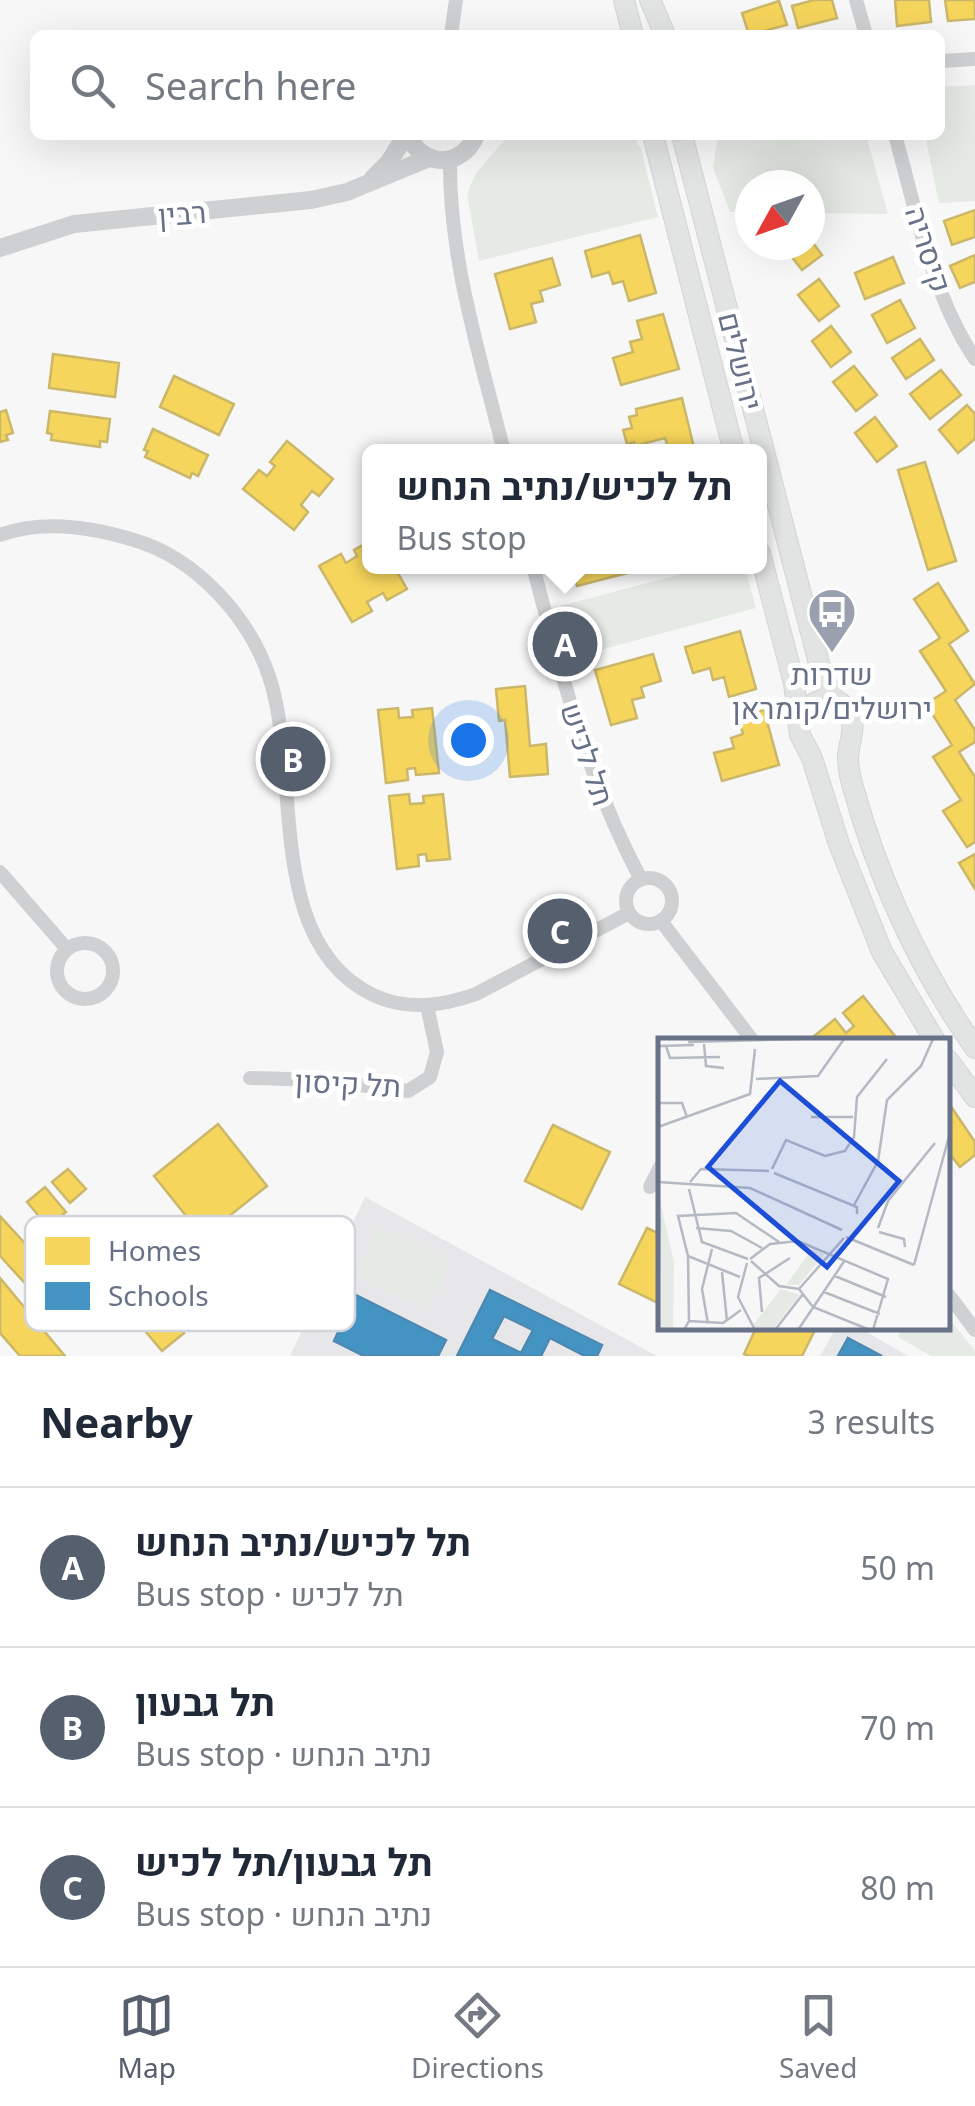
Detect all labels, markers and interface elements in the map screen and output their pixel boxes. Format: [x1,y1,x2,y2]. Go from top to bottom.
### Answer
search box [30,30,945,140]
icon: search [65,58,120,113]
text: Search here [145,59,356,111]
north arrow [735,170,825,260]
street label: רבין [157,191,207,235]
street label: קיסריה [896,201,962,297]
street label: ירושלים [709,308,773,414]
popup [362,444,767,574]
text: תל לכיש/נתיב הנחש [397,459,732,511]
text: Bus stop [397,516,527,559]
bus stop icon: שדרות ירושלים/קומראן [806,586,858,654]
pin: A [532,606,598,682]
place label: שדרות ירושלים/קומראן [732,653,932,728]
street label: תל לכיש [551,697,625,811]
your location [443,715,494,766]
pin: B [260,722,326,796]
pin: C [528,894,592,968]
inset map [658,1038,950,1331]
street label: תל קיסון [294,1060,402,1106]
legend [25,1216,355,1331]
text: Homes [108,1231,201,1269]
text: Schools [108,1276,209,1314]
text: Nearby [40,1393,193,1450]
text: 3 results [808,1400,935,1443]
text: תל לכיש/נתיב הנחש [135,1515,471,1567]
text: A [61,1546,84,1589]
text: 50 m [860,1546,935,1589]
text: Bus stop · תל לכיש [135,1572,404,1615]
text: תל גבעון [135,1675,275,1727]
text: B [62,1706,83,1749]
text: 70 m [860,1706,935,1749]
text: Bus stop · נתיב הנחש [135,1732,432,1775]
text: תל גבעון/תל לכיש [135,1835,433,1887]
text: C [62,1866,83,1909]
text: 80 m [860,1866,935,1909]
text: Bus stop · נתיב הנחש [135,1892,432,1935]
tab: Map [118,1988,176,2086]
tab: Directions [411,1988,544,2086]
tab: Saved [779,1988,857,2086]

